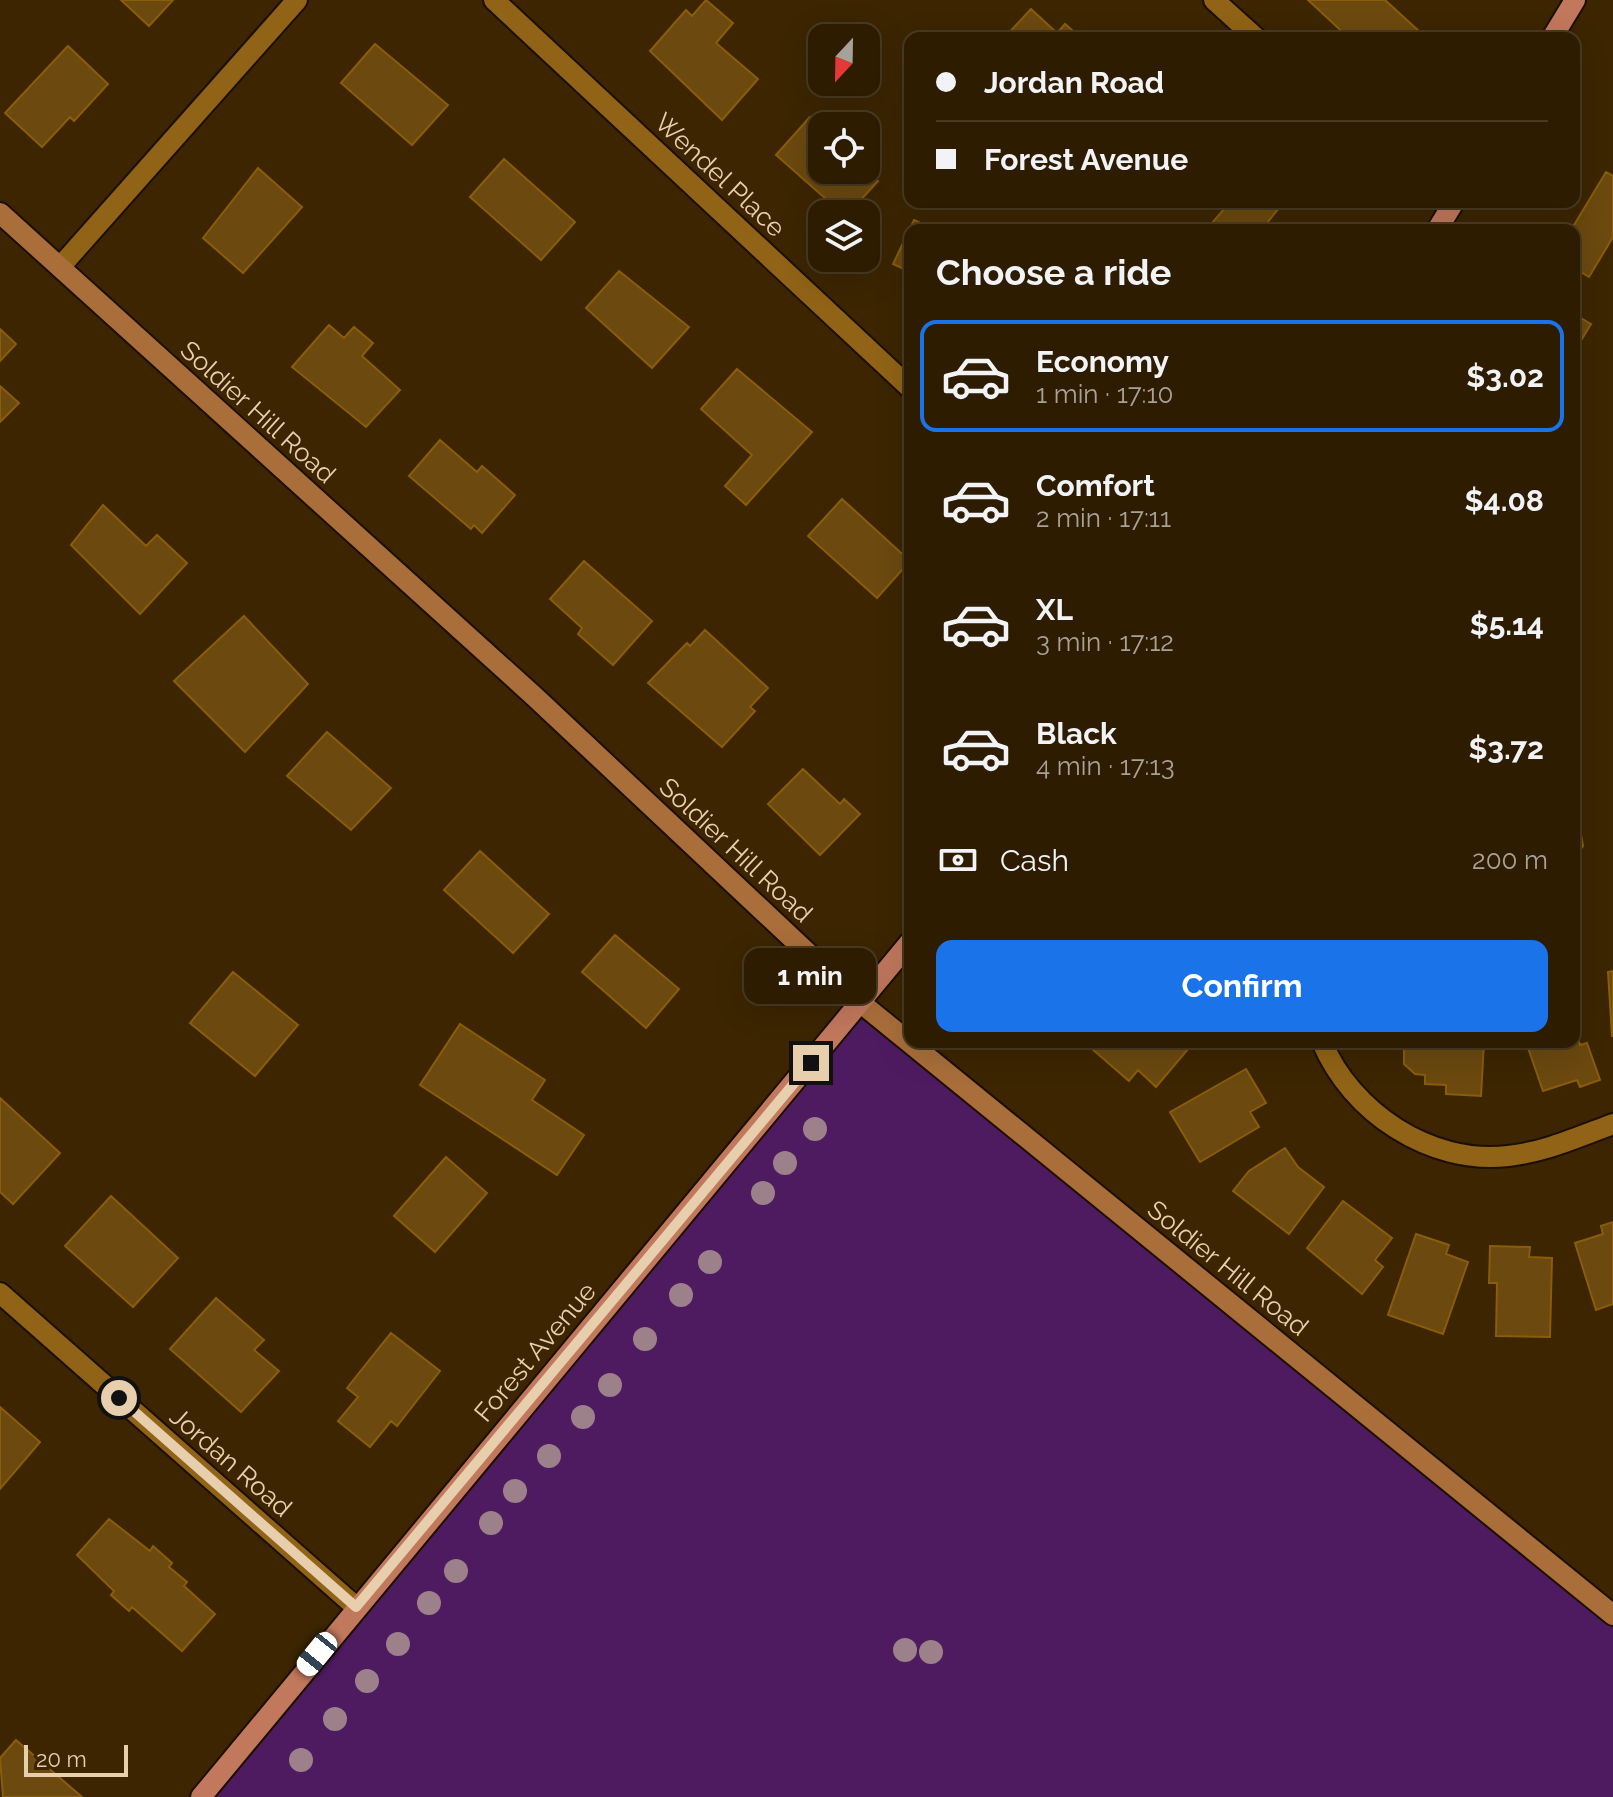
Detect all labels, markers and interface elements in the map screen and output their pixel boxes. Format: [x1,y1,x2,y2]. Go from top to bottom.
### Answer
north arrow [808,24,880,96]
map controls [808,24,880,272]
text: Jordan Road [984,65,1164,100]
street label: Wendel Place [649,107,791,243]
button: locate [808,112,880,184]
text: Forest Avenue [984,142,1188,177]
button: layers [808,200,880,272]
text: Choose a ride [936,251,1171,293]
street label: Soldier Hill Road [174,335,342,489]
icon: car [940,340,1012,412]
text: Economy [1036,344,1169,379]
text: $3.02 [1466,359,1544,394]
text: 1 min · 17:10 [1036,379,1173,409]
icon: car [940,464,1012,536]
text: Comfort [1036,468,1155,503]
text: $4.08 [1465,483,1544,518]
text: 2 min · 17:11 [1036,503,1171,533]
icon: car [940,588,1012,660]
text: XL [1036,592,1073,627]
text: $5.14 [1470,607,1544,642]
text: 3 min · 17:12 [1036,627,1174,657]
icon: car [940,712,1012,784]
text: Black [1036,716,1117,751]
text: $3.72 [1468,731,1544,766]
text: 4 min · 17:13 [1036,751,1175,781]
street label: Soldier Hill Road [653,772,819,928]
icon: cash [936,838,980,882]
text: Cash [1000,843,1069,878]
text: 200 m [1472,845,1548,875]
button: Confirm [936,940,1548,1032]
callout: 1 min [745,947,877,1003]
text: 1 min [777,961,843,991]
route end [793,1045,829,1081]
street label: Soldier Hill Road [1142,1194,1314,1342]
street label: Forest Avenue [468,1276,602,1428]
route start [101,1380,137,1416]
street label: Jordan Road [164,1401,298,1523]
car [293,1628,341,1680]
scale bar [24,1741,128,1777]
text: 20 m [36,1746,87,1772]

